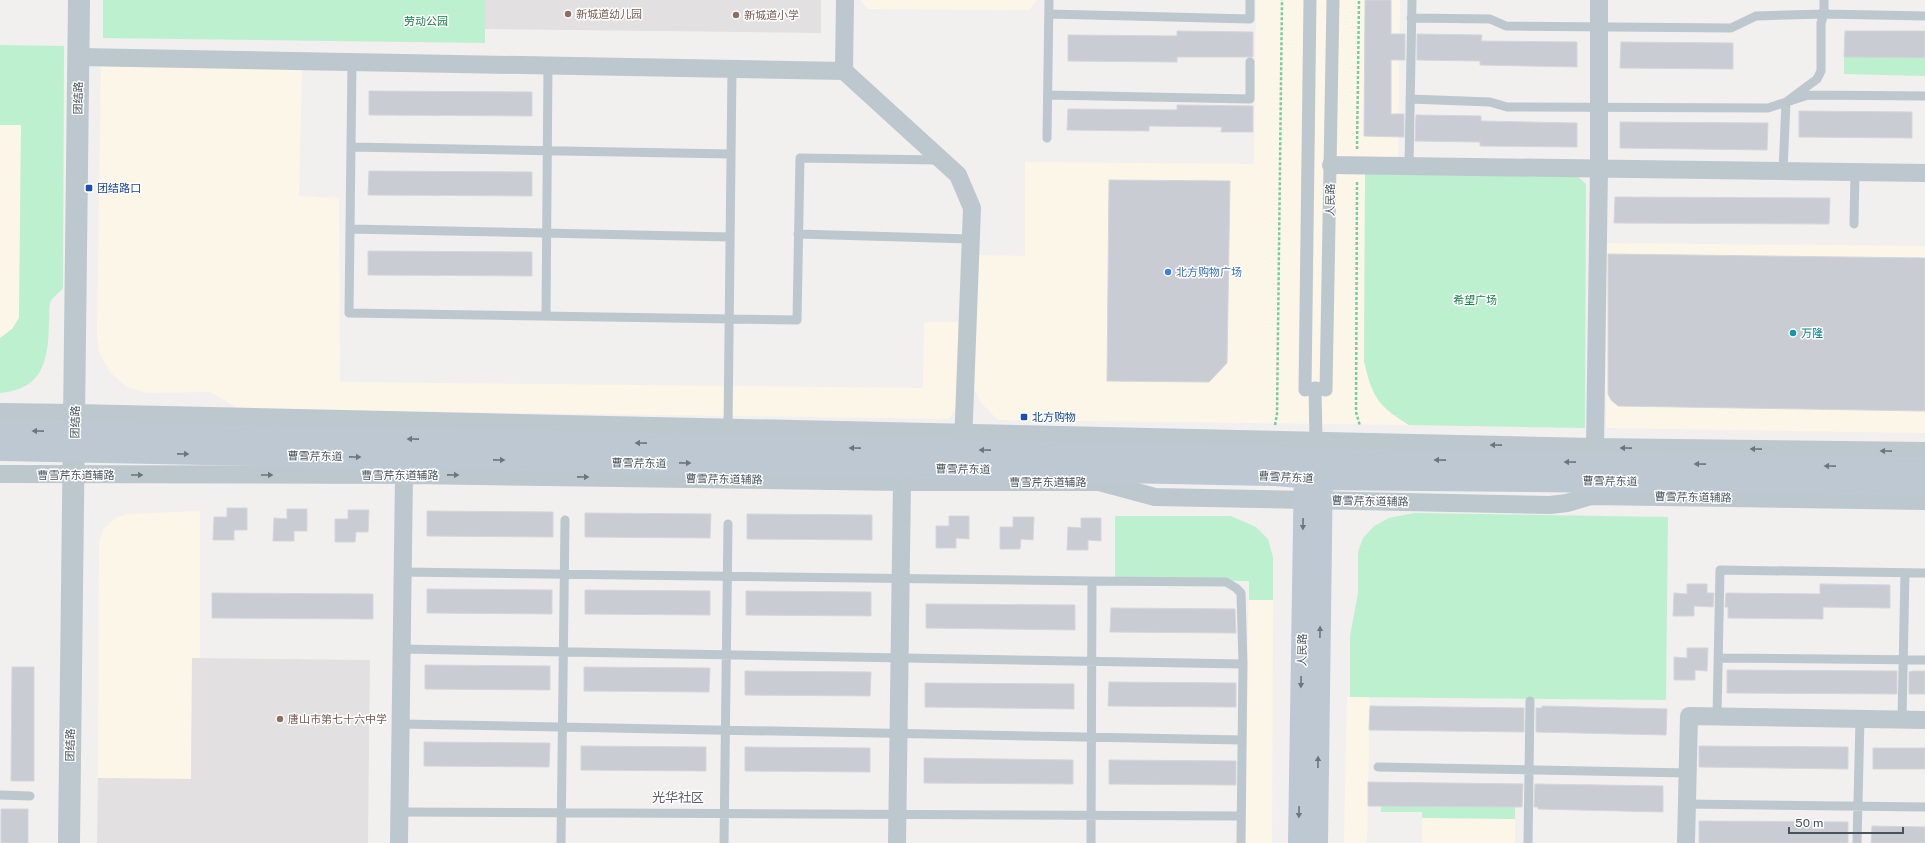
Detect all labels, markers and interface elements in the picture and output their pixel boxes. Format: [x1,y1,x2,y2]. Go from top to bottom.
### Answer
place label: 新城道幼儿园 [576,8,642,20]
marker: 新城道幼儿园 [563,9,573,19]
place label: 新城道小学 [744,9,799,21]
marker: 新城道小学 [731,10,741,20]
park label: 劳动公园 [404,15,448,27]
street label: 团结路 [72,81,84,115]
place label: 团结路口 [97,182,141,194]
marker: 团结路口 [84,183,94,193]
street label: 人民路 [1324,183,1336,217]
place label: 北方购物广场 [1176,266,1242,278]
marker: 北方购物广场 [1163,267,1173,277]
park label: 希望广场 [1453,294,1497,306]
place label: 万隆 [1801,327,1823,339]
marker: 万隆 [1788,328,1798,338]
street label: 团结路 [69,405,81,439]
place label: 北方购物 [1032,411,1076,423]
marker: 北方购物 [1019,412,1029,422]
one-way arrow [31,428,44,434]
one-way arrow [407,435,419,442]
one-way arrow [634,440,647,446]
one-way arrow [1489,442,1502,448]
one-way arrow [849,444,861,451]
one-way arrow [1619,445,1632,451]
one-way arrow [1749,446,1762,452]
one-way arrow [978,447,991,453]
one-way arrow [1880,447,1892,454]
one-way arrow [177,450,189,457]
street label: 曹雪芹东道 [287,450,343,462]
one-way arrow [349,454,362,460]
one-way arrow [493,457,506,463]
street label: 曹雪芹东道 [611,457,667,469]
one-way arrow [1433,457,1446,463]
one-way arrow [1563,459,1576,465]
one-way arrow [679,460,691,467]
one-way arrow [1693,461,1706,467]
street label: 曹雪芹东道 [935,463,991,475]
one-way arrow [1823,463,1836,469]
street label: 曹雪芹东道辅路 [38,469,115,481]
street label: 曹雪芹东道辅路 [362,469,439,481]
street label: 曹雪芹东道 [1258,470,1314,484]
one-way arrow [131,472,144,478]
one-way arrow [261,472,274,478]
one-way arrow [447,472,460,478]
street label: 曹雪芹东道辅路 [685,472,763,486]
one-way arrow [577,474,590,480]
street label: 曹雪芹东道 [1582,475,1638,487]
street label: 曹雪芹东道辅路 [1010,476,1087,488]
street label: 曹雪芹东道辅路 [1654,490,1732,504]
street label: 曹雪芹东道辅路 [1331,494,1409,508]
one-way arrow [1300,518,1306,531]
one-way arrow [1317,625,1323,638]
street label: 人民路 [1296,633,1308,667]
one-way arrow [1298,676,1304,689]
place label: 唐山市第七十六中学 [288,713,387,725]
marker: 唐山市第七十六中学 [275,714,285,724]
street label: 团结路 [64,728,76,762]
one-way arrow [1315,755,1321,768]
district label: 光华社区 [652,790,704,805]
one-way arrow [1296,806,1302,819]
scale bar [1789,809,1903,835]
text: 50 m [1795,816,1823,830]

